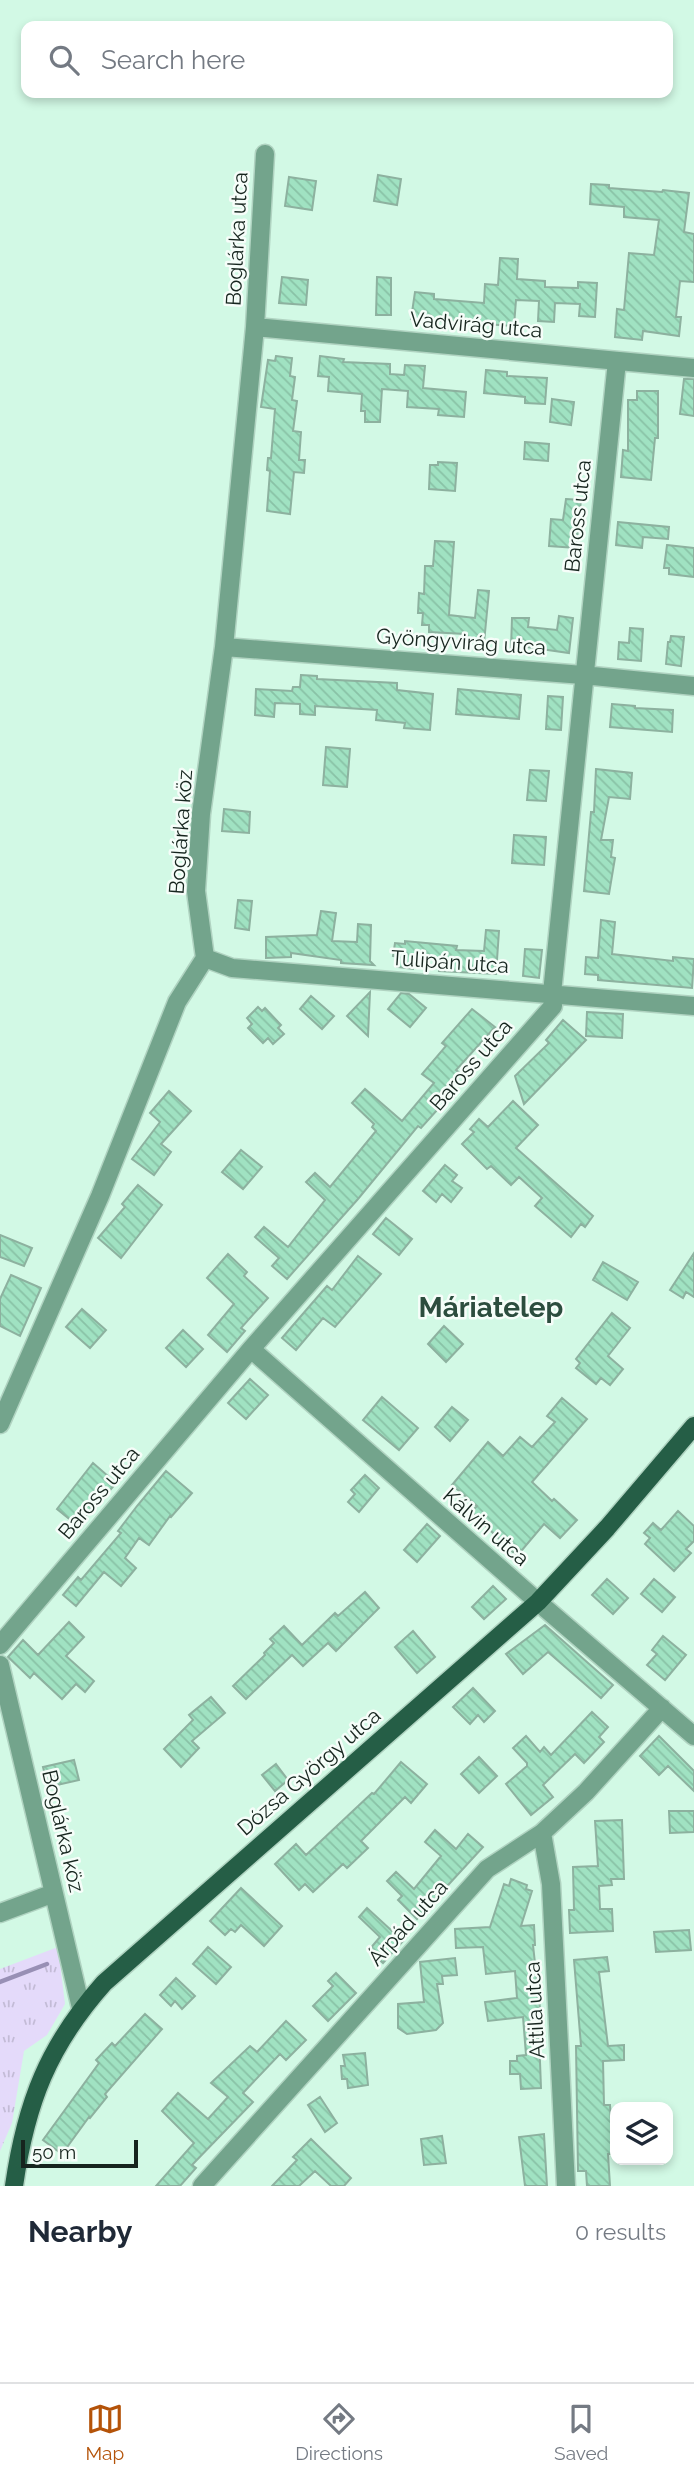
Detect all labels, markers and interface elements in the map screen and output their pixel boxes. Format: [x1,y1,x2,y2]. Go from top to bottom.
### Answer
search box [21,21,673,98]
icon: search [45,41,83,79]
text: Search here [101,45,245,75]
street label: Boglárka utca [221,171,252,307]
street label: Vadvirág utca [409,306,543,343]
street label: Baross utca [559,458,596,573]
street label: Gyöngyvirág utca [375,623,547,660]
street label: Boglárka köz [164,769,197,895]
street label: Tulipán utca [390,945,510,978]
street label: Baross utca [424,1014,517,1115]
district label: Máriatelep [419,1291,563,1324]
street label: Baross utca [53,1441,144,1544]
street label: Kálvin utca [438,1482,535,1571]
street label: Dózsa György utca [232,1703,385,1841]
street label: Boglárka köz [37,1767,90,1895]
street label: Árpád utca [363,1875,453,1971]
street label: Attila utca [519,1961,550,2059]
map controls [610,2102,673,2165]
button: layers [610,2102,673,2165]
scale bar [21,2137,138,2169]
text: 50 m [32,2141,76,2163]
text: Nearby [28,2214,132,2249]
text: 0 results [575,2218,666,2245]
tab: Map [86,2400,124,2464]
tab: Directions [295,2400,383,2464]
tab: Saved [554,2400,608,2464]

